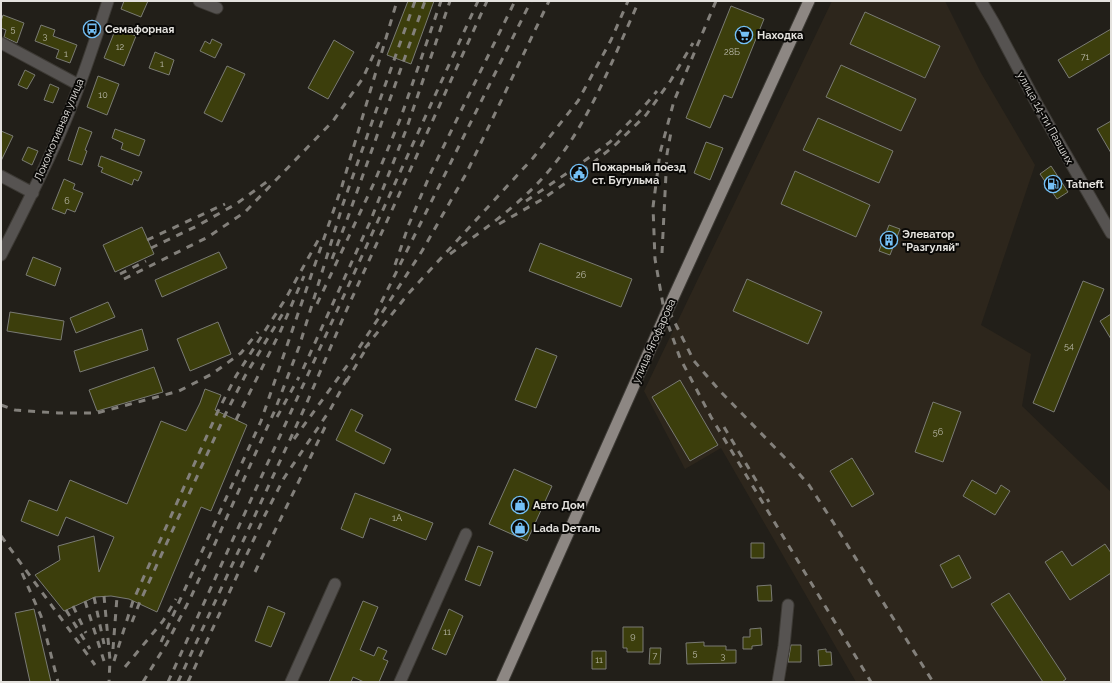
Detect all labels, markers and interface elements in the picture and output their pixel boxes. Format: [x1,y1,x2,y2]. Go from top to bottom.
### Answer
bus stop icon: Семафорная [82,19,102,39]
place label: Семафорная [105,23,174,36]
house number: 5 [11,24,16,34]
supermarket icon: Находка [734,25,754,45]
place label: Находка [757,29,803,42]
house number: 3 [43,31,48,41]
house number: 12 [116,42,125,52]
house number: 28Б [724,47,740,57]
house number: 1 [64,49,68,59]
house number: 71 [1081,52,1089,62]
house number: 1 [160,59,164,69]
street label: улица 14-ти Павших [1014,69,1076,167]
street label: Локомотивная улица [31,77,87,183]
house number: 10 [98,90,108,100]
place label: Пожарный поезд ст. Бугульма [592,161,686,187]
public building icon: Пожарный поезд ст. Бугульма [569,163,589,183]
fuel station icon: Tatneft [1043,174,1063,194]
place label: Tatneft [1066,178,1105,191]
house number: 6 [64,196,70,206]
place label: Элеватор "Разгуляй" [902,228,959,254]
building icon: Элеватор "Разгуляй" [879,230,899,250]
house number: 26 [576,270,587,280]
street label: улица Ягофарова [630,297,678,385]
house number: 54 [1064,341,1074,351]
house number: 56 [933,427,944,437]
shop icon: Авто Дом [510,495,530,515]
place label: Авто Дом [533,499,585,512]
house number: 1А [392,513,402,523]
shop icon: Lada Dеталь [510,518,530,538]
place label: Lada Dеталь [533,522,601,535]
house number: 11 [443,627,451,637]
house number: 9 [630,631,636,641]
house number: 5 [693,648,698,658]
house number: 7 [653,651,658,661]
house number: 3 [721,651,726,661]
house number: 11 [595,655,603,665]

